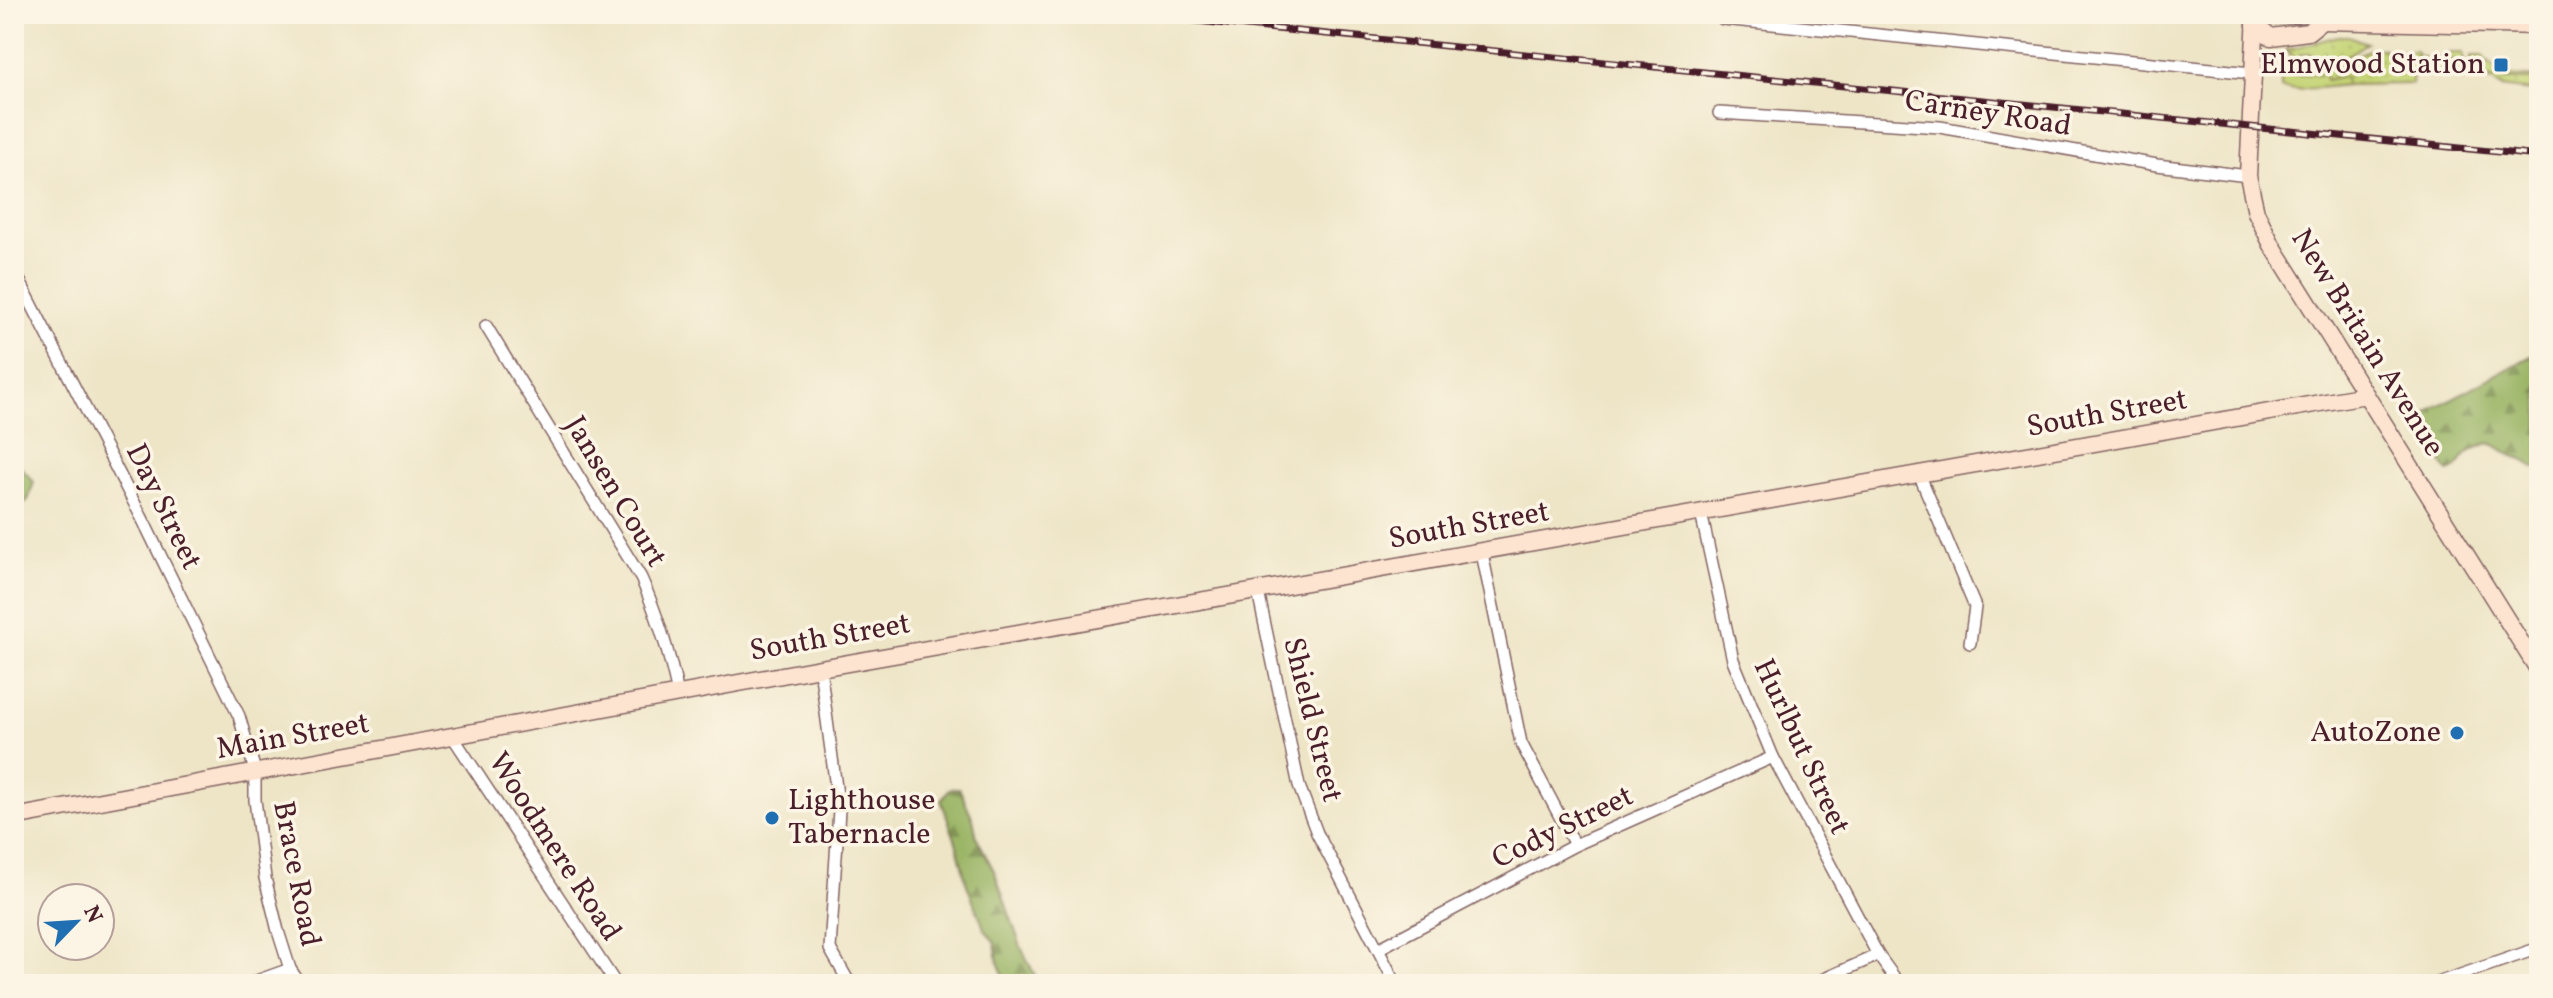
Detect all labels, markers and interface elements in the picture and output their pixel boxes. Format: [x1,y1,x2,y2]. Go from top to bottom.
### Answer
place label: Elmwood Station [2260,44,2485,86]
marker: Elmwood Station [2492,56,2510,74]
street label: Carney Road [1902,80,2074,148]
street label: New Britain Avenue [2280,221,2454,465]
street label: South Street [2023,379,2191,449]
street label: Jansen Court [553,409,677,575]
street label: Day Street [114,437,212,577]
street label: South Street [1385,491,1553,561]
street label: South Street [746,603,914,673]
street label: Shield Street [1271,633,1353,807]
street label: Hurlbut Street [1742,652,1860,842]
street label: Main Street [213,703,373,771]
place label: AutoZone [2310,712,2441,754]
marker: AutoZone [2448,724,2466,742]
street label: Woodmere Road [477,744,631,950]
street label: Cody Street [1485,776,1641,880]
place label: Lighthouse Tabernacle [788,780,935,856]
street label: Brace Road [261,798,331,950]
marker: Lighthouse Tabernacle [763,809,781,827]
north arrow [36,882,116,962]
text: N [74,901,109,928]

